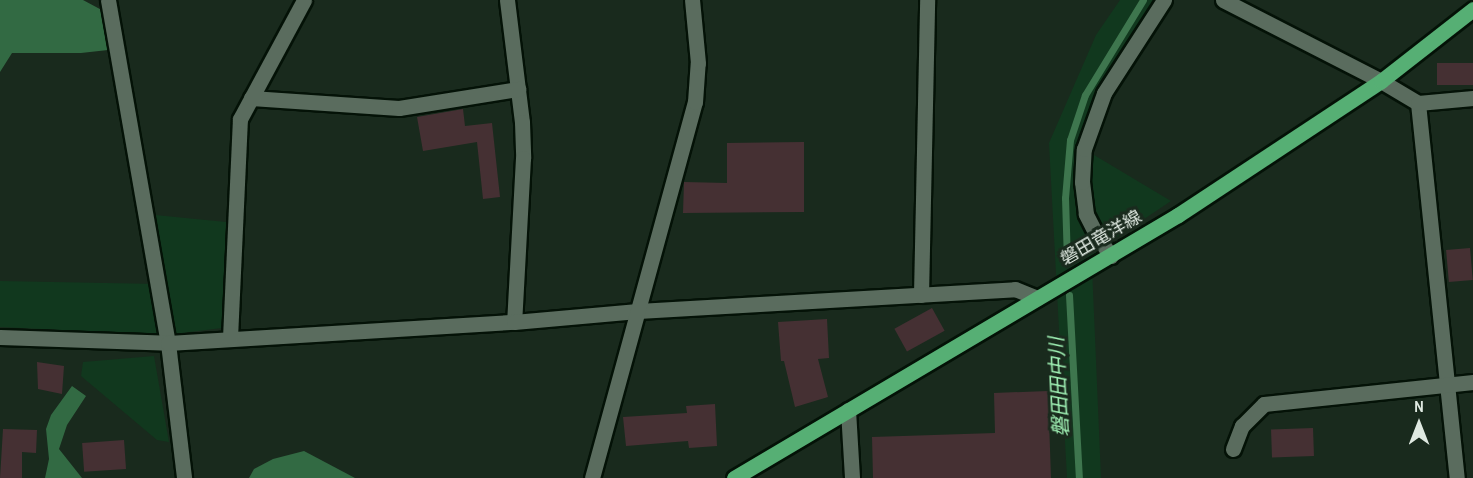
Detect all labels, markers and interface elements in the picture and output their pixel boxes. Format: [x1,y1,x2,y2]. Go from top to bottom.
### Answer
street label: 磐田竜洋線 [1057,206,1145,270]
water label: 磐田田中川 [1043,336,1073,438]
north arrow [1389,394,1449,454]
text: N [1414,395,1424,417]

